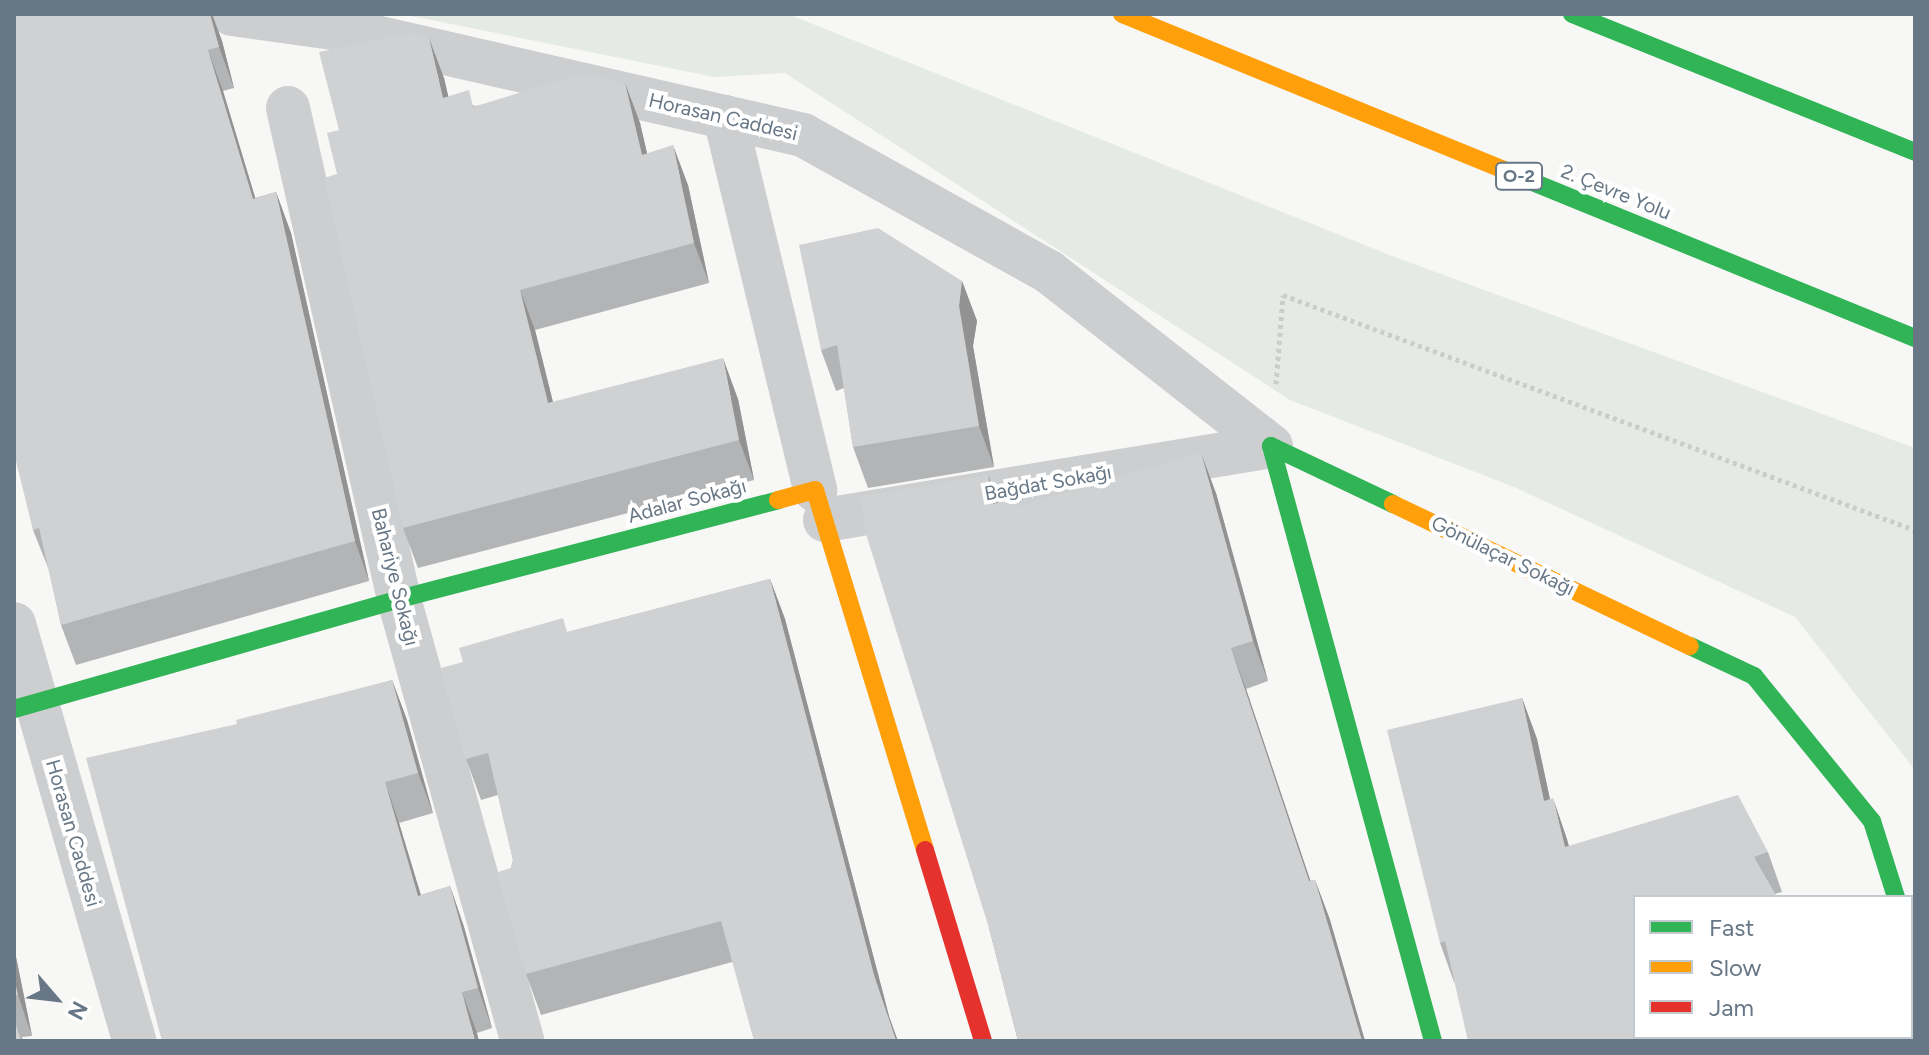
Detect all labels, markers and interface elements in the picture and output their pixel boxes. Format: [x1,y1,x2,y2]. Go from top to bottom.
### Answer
street label: Horasan Caddesi [646,88,800,146]
street label: 2. Çevre Yolu [1558,159,1674,225]
road number: O-2 [1495,162,1543,190]
street label: Bağdat Sokağı [983,460,1113,506]
street label: Adalar Sokağı [625,474,749,528]
street label: Bahariye Sokağı [366,506,424,648]
street label: Gönülaçar Sokağı [1427,511,1579,601]
street label: Horasan Caddesi [40,757,106,909]
legend [1633,895,1913,1039]
text: Fast [1709,913,1754,942]
text: Slow [1709,953,1761,982]
north arrow [16,959,96,1039]
text: Jam [1709,993,1754,1022]
text: N [62,997,94,1024]

